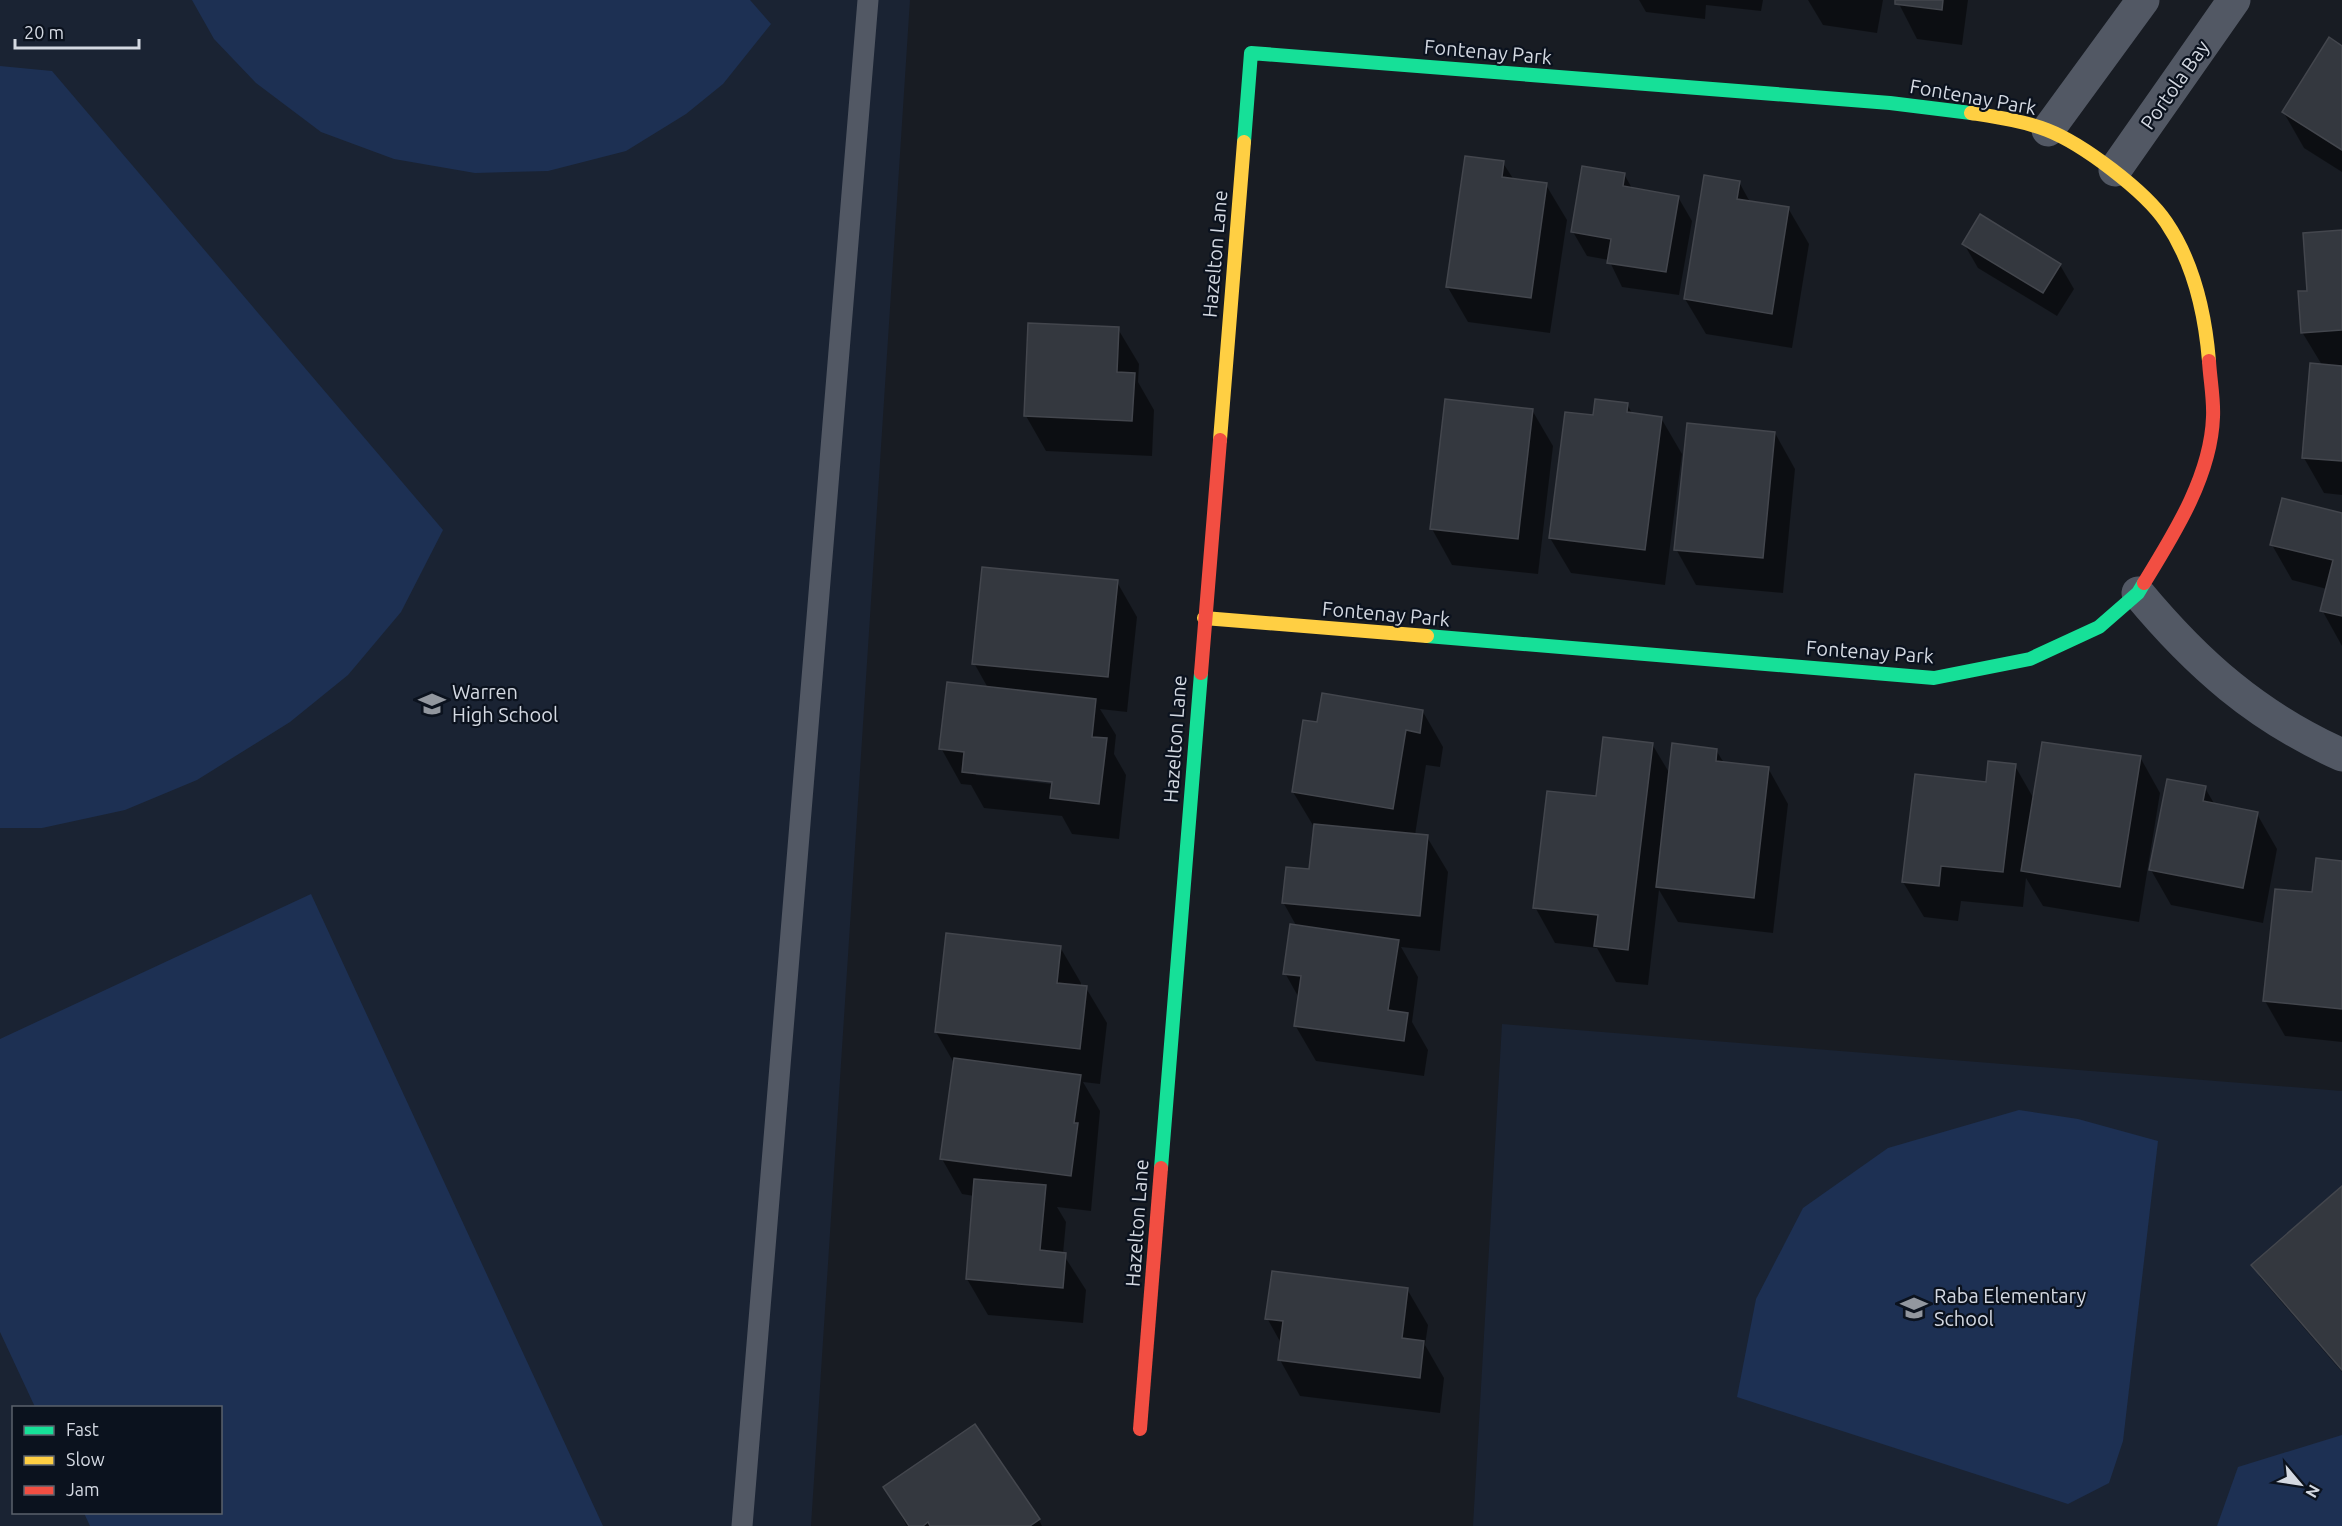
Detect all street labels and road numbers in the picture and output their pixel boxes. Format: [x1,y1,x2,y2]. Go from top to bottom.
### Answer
street label: Fontenay Park [1423,34,1553,69]
street label: Portola Bay [2136,36,2214,134]
street label: Fontenay Park [1908,74,2038,119]
street label: Hazelton Lane [1197,189,1232,319]
street label: Fontenay Park [1321,596,1451,631]
street label: Fontenay Park [1805,636,1935,667]
street label: Hazelton Lane [1159,674,1190,804]
street label: Hazelton Lane [1121,1158,1152,1288]

